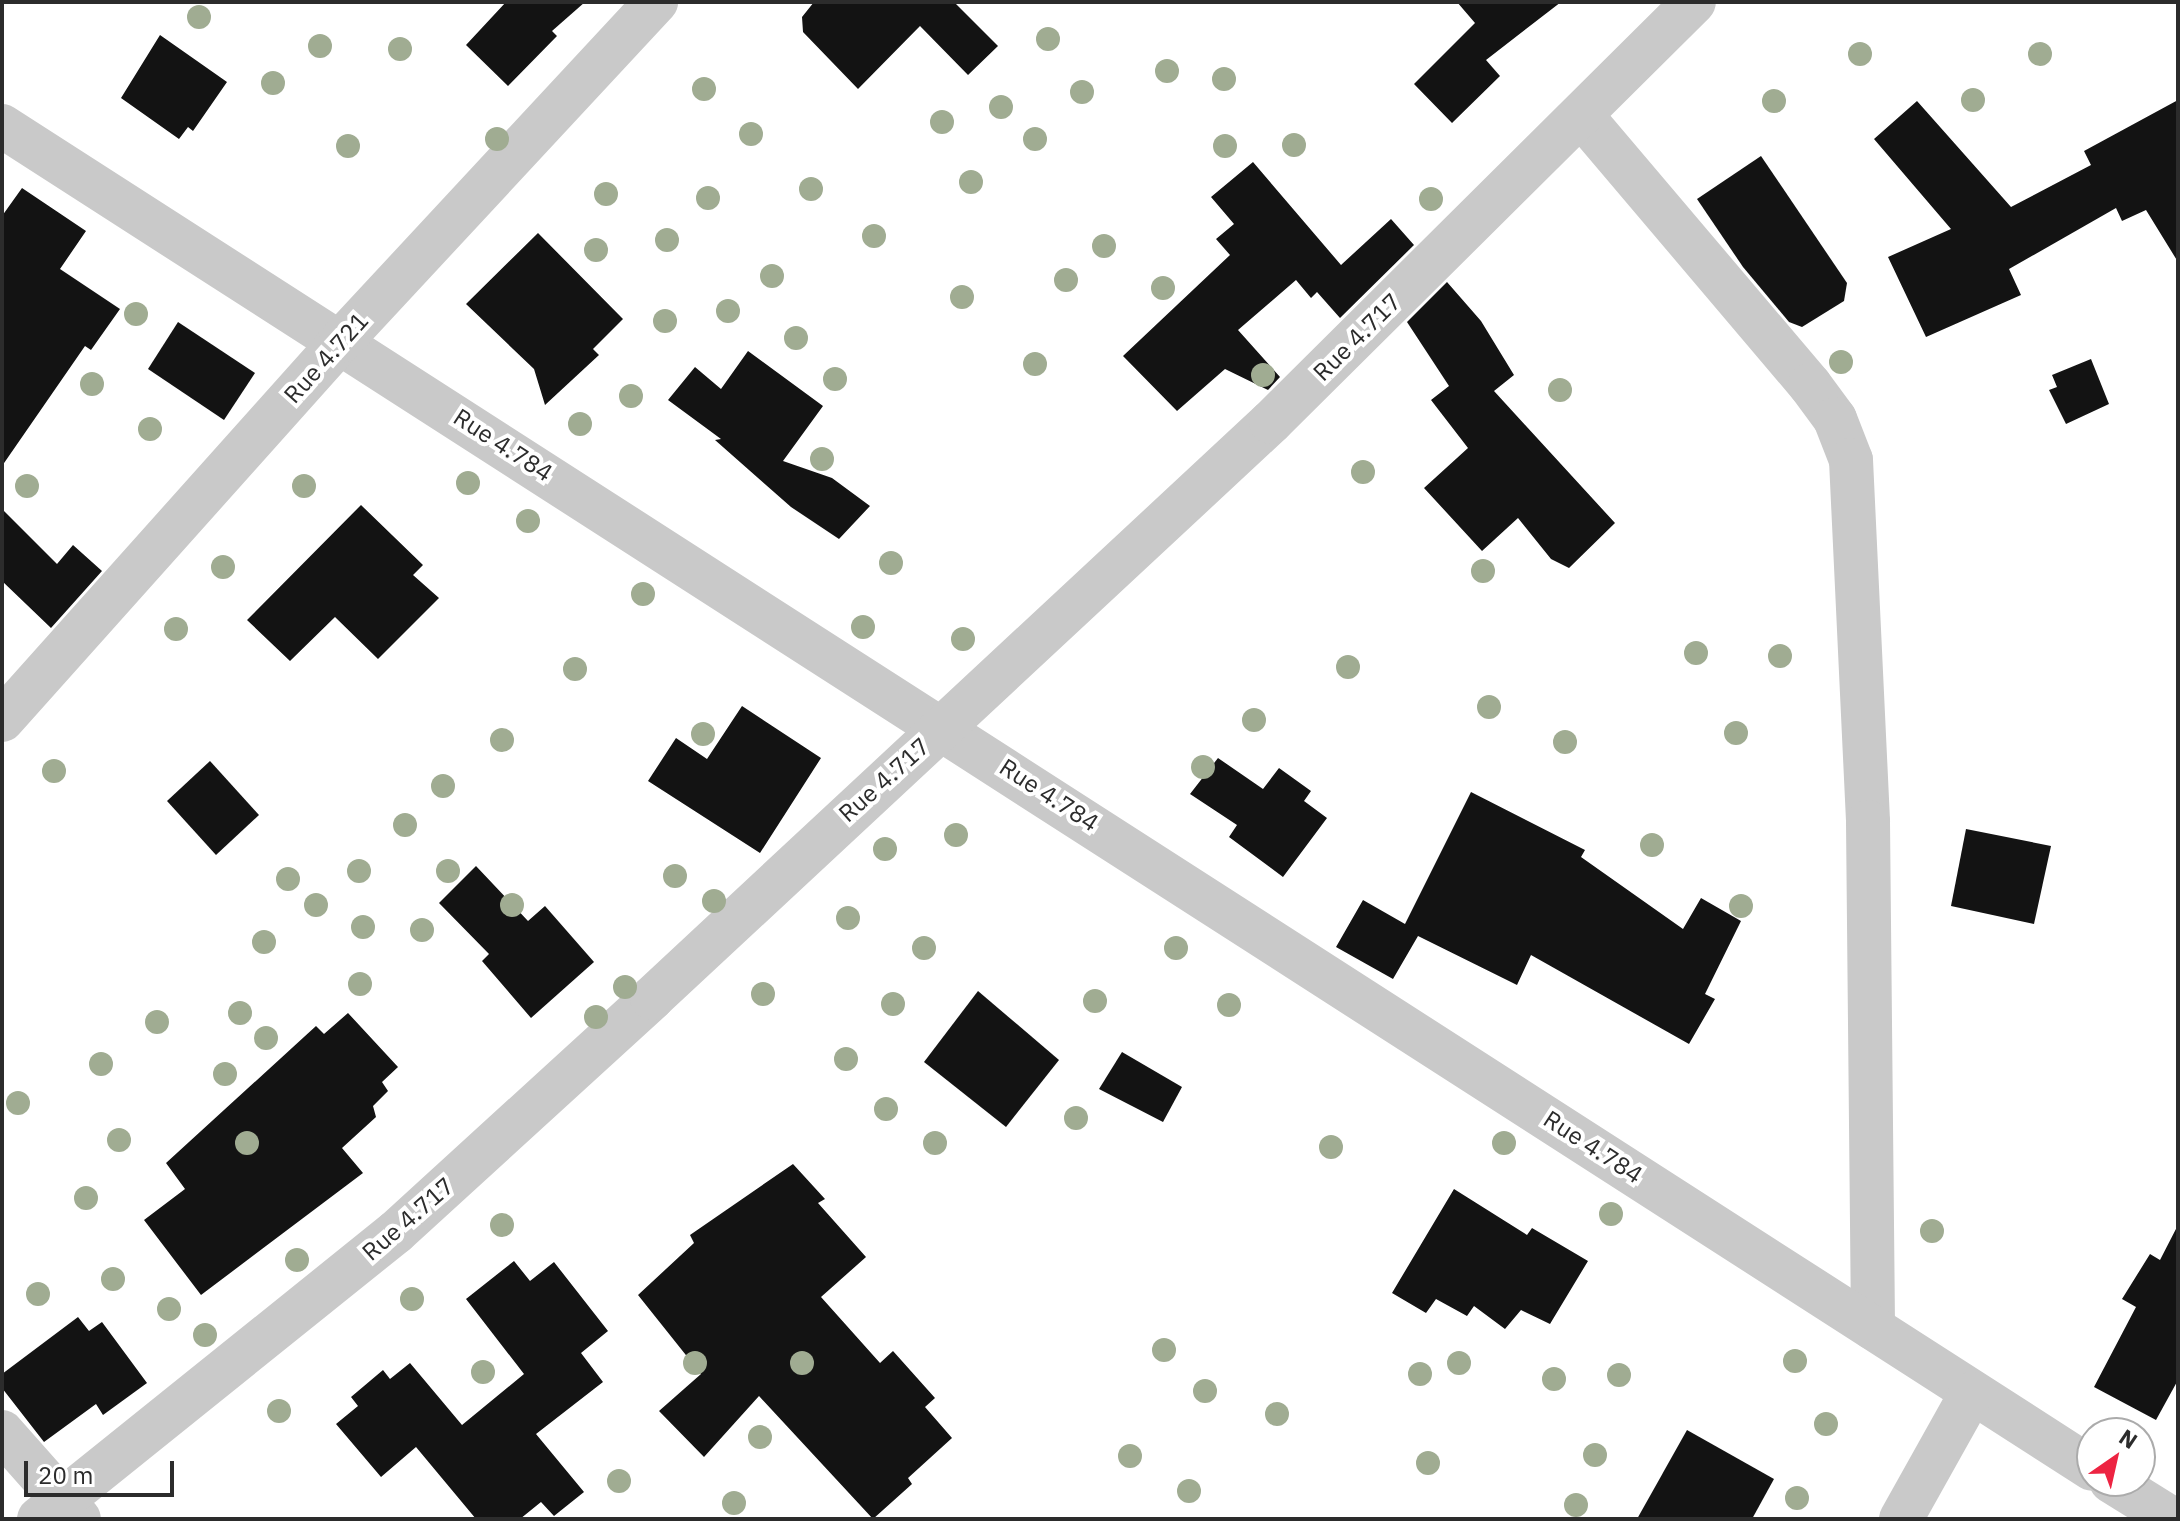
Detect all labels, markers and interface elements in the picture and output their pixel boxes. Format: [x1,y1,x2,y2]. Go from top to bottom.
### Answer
street label: Rue 4.717 [1307,287,1407,387]
street label: Rue 4.721 [278,307,374,409]
street label: Rue 4.784 [448,402,558,488]
street label: Rue 4.717 [833,732,935,828]
street label: Rue 4.784 [994,752,1104,838]
street label: Rue 4.784 [1538,1104,1648,1190]
street label: Rue 4.717 [356,1171,460,1267]
north arrow [2076,1417,2156,1497]
text: N [2114,1422,2143,1455]
scale bar [28,1445,178,1495]
text: 20 m [38,1459,93,1491]

